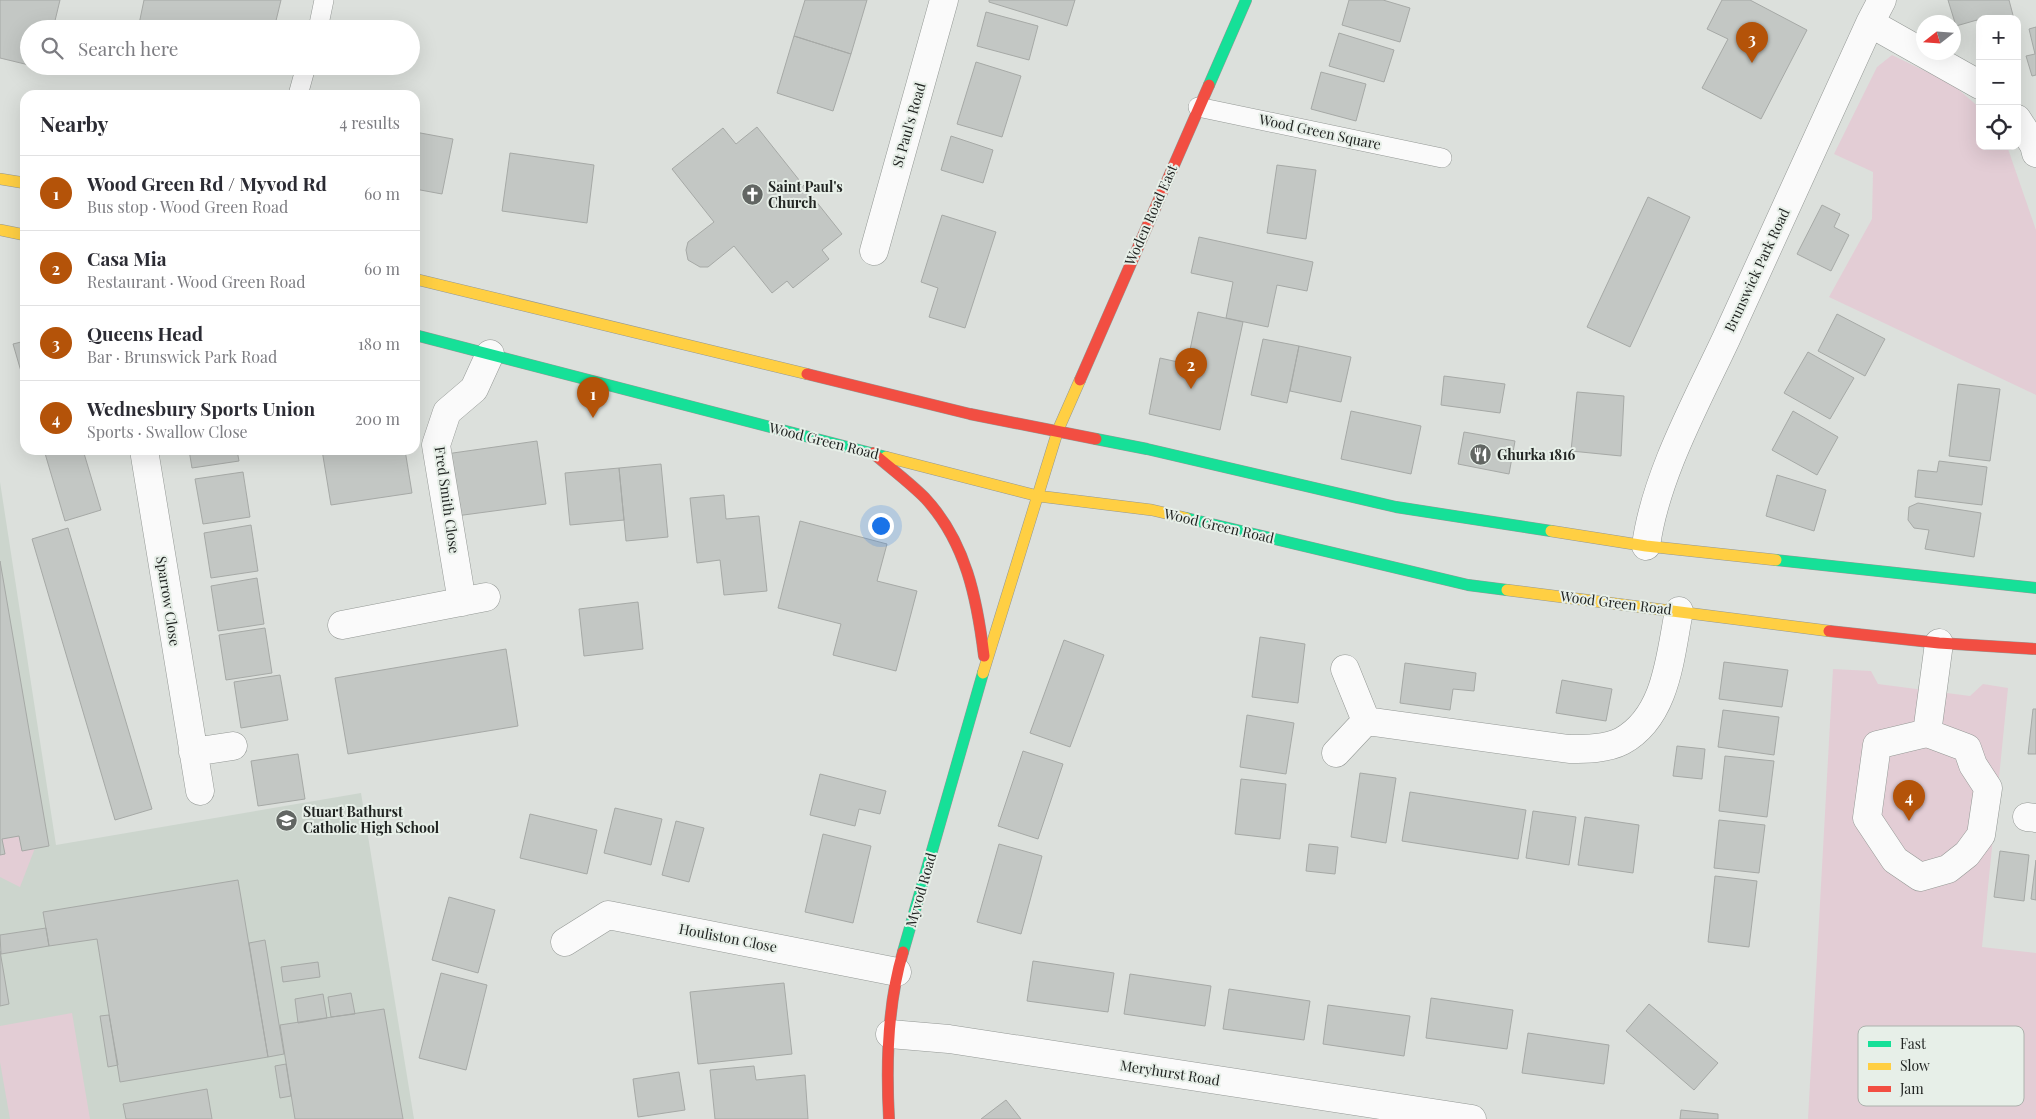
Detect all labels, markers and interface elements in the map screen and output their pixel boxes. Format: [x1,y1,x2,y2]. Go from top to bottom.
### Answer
north arrow [1916,15,1961,60]
map controls [1976,15,2021,150]
button: + [1976,15,2021,60]
search box [20,20,420,75]
pin: 3 [1736,22,1768,63]
icon: search [38,34,66,62]
text: Search here [78,35,178,61]
button: − [1976,60,2021,105]
street label: St Paul's Road [887,80,930,169]
button: locate [1976,105,2021,150]
text: Nearby [40,109,109,137]
street label: Wood Green Square [1256,109,1383,154]
text: 4 results [339,112,400,133]
street label: Woden Road East [1119,160,1182,269]
text: Wood Green Rd / Myvod Rd [87,170,327,196]
place label: Saint Paul's Church [768,177,843,212]
text: 1 [53,183,59,204]
text: 60 m [364,183,400,204]
church icon: Saint Paul's Church [740,183,764,207]
text: Bus stop · Wood Green Road [87,196,288,217]
street label: Brunswick Park Road [1720,205,1794,335]
text: Casa Mia [87,245,167,271]
text: 2 [52,258,60,279]
text: 60 m [364,258,400,279]
text: Restaurant · Wood Green Road [87,271,306,292]
text: Queens Head [87,320,203,346]
text: 3 [52,333,60,354]
text: 180 m [358,333,400,354]
text: Bar · Brunswick Park Road [87,346,277,367]
pin: 2 [1175,348,1207,389]
pin: 1 [577,377,609,418]
text: Wednesbury Sports Union [87,395,315,421]
text: 4 [52,408,60,429]
text: 200 m [355,408,400,429]
street label: Wood Green Road [766,417,881,463]
text: Sports · Swallow Close [87,421,248,442]
restaurant icon: Ghurka 1816 [1469,443,1493,467]
street label: Fred Smith Close [431,445,464,555]
place label: Ghurka 1816 [1497,445,1576,464]
street label: Wood Green Road [1161,503,1276,547]
your location [868,513,894,539]
street label: Sparrow Close [152,555,185,647]
street label: Wood Green Road [1558,586,1673,619]
pin: 4 [1893,780,1925,821]
place label: Stuart Bathurst Catholic High School [303,802,440,837]
school or university icon: Stuart Bathurst Catholic High School [275,808,299,832]
street label: Myvod Road [901,850,940,929]
street label: Houliston Close [677,919,779,956]
legend [1858,1026,2024,1106]
text: Fast [1900,1034,1927,1053]
street label: Meryhurst Road [1119,1055,1221,1090]
text: Slow [1900,1056,1930,1075]
text: Jam [1899,1079,1924,1098]

